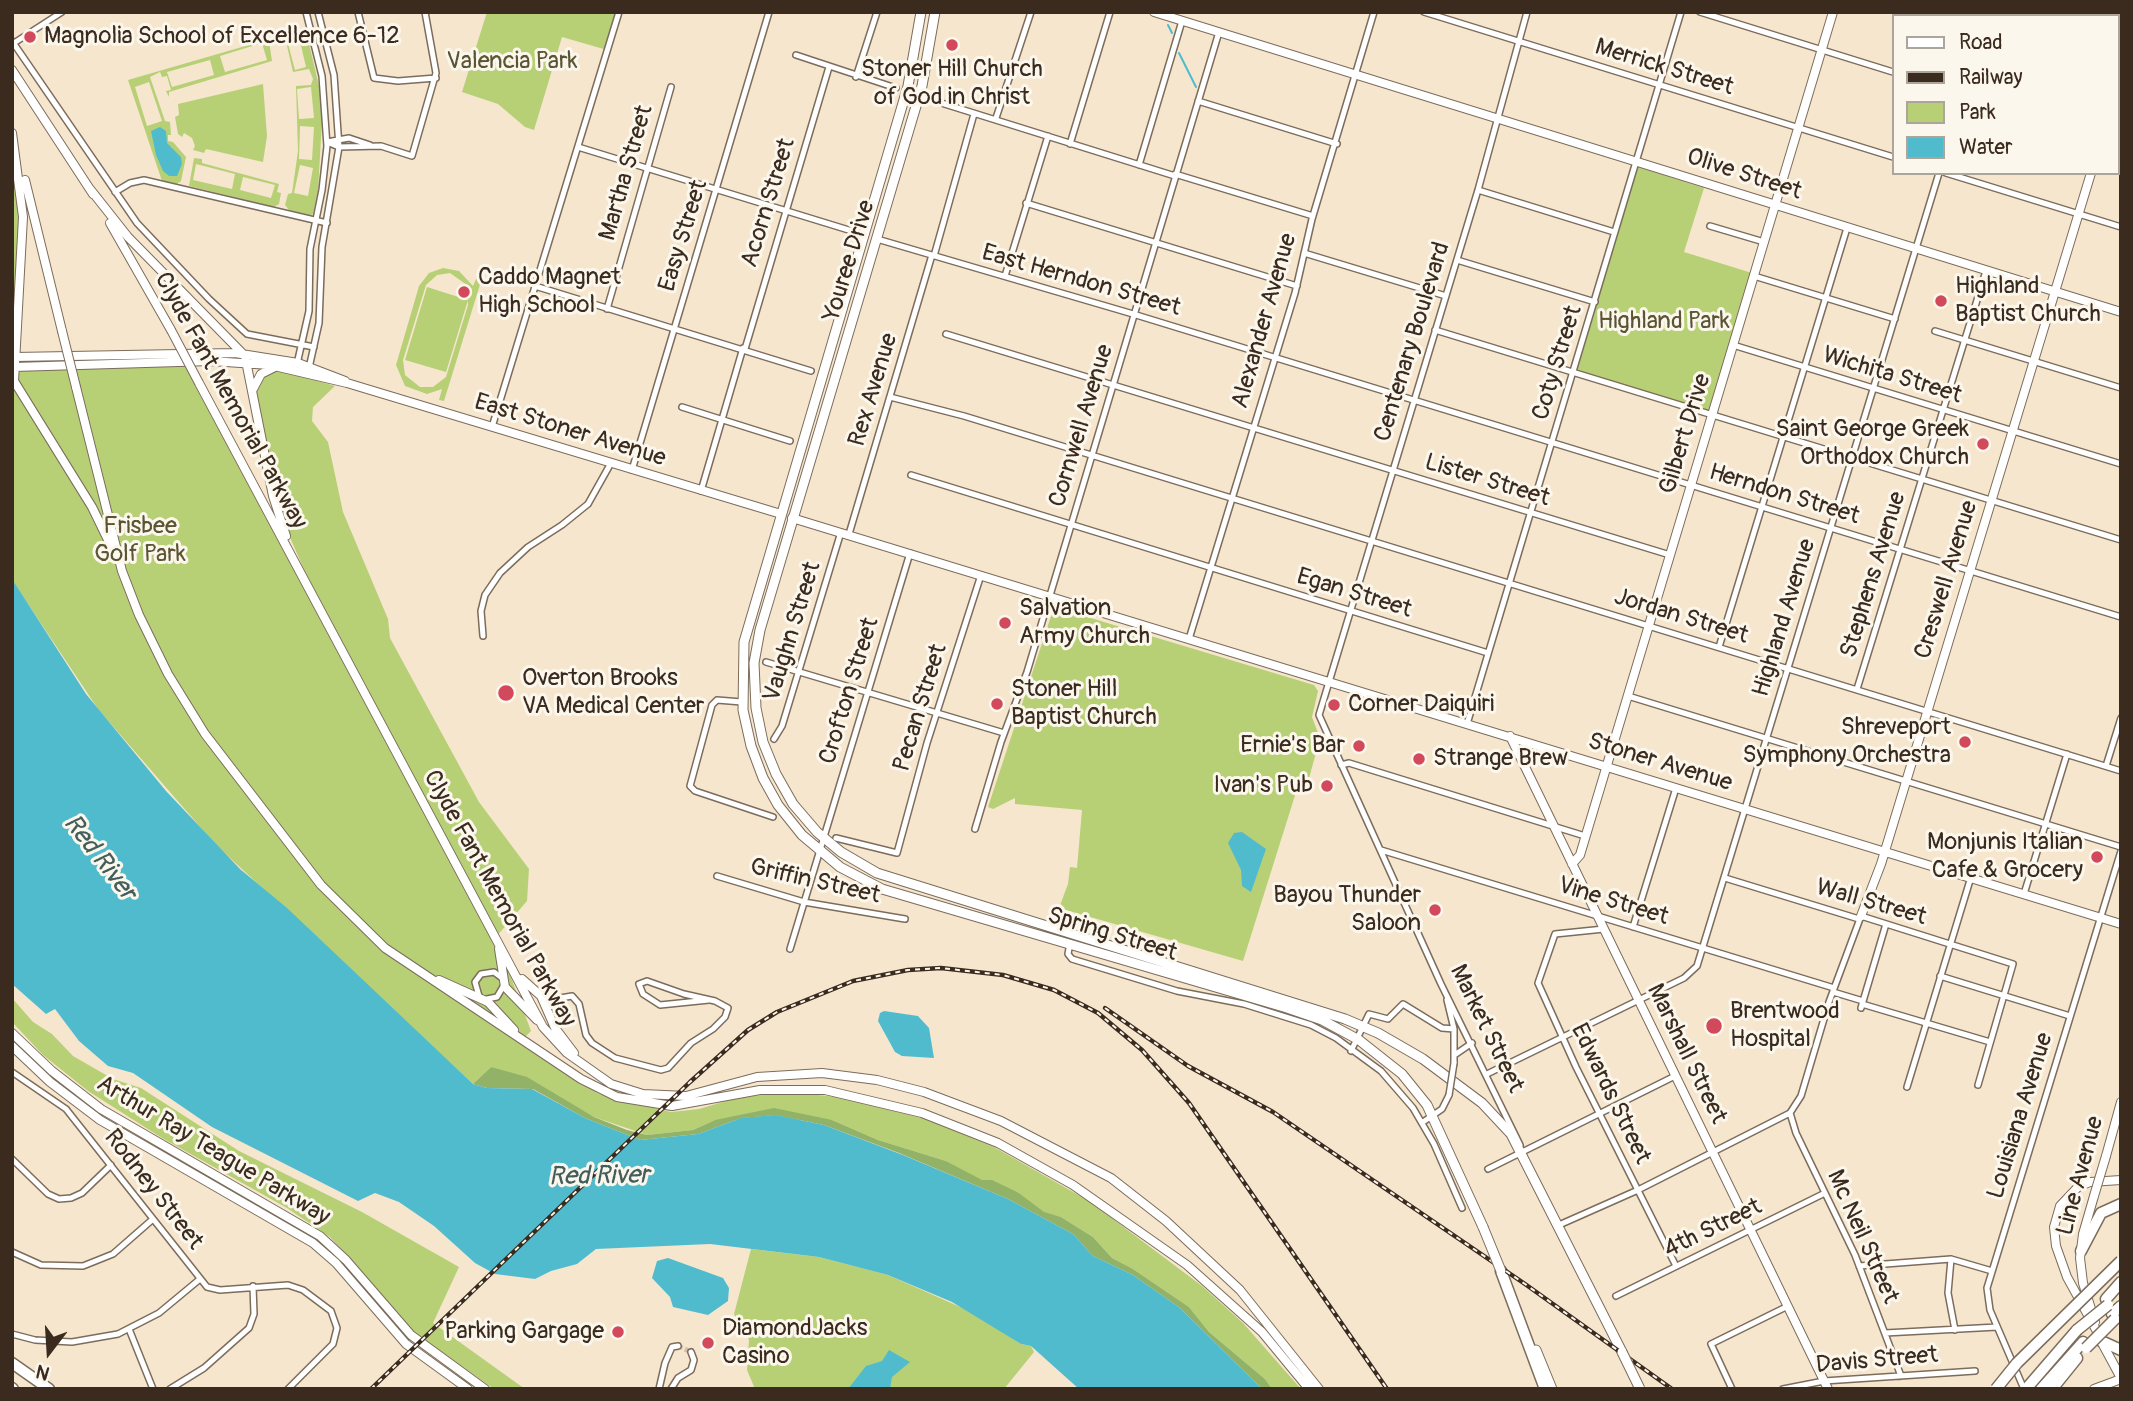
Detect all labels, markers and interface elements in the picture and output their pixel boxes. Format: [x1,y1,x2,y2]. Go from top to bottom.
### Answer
legend [1892,14,2119,175]
place label: Magnolia School of Excellence 6-12 [44,23,400,51]
marker: Magnolia School of Excellence 6-12 [22,29,38,45]
text: Road [1959,29,2003,56]
street label: Merrick Street [1591,33,1737,103]
marker: Stoner Hill Church of God in Christ [944,37,960,53]
park label: Valencia Park [446,48,578,76]
place label: Stoner Hill Church of God in Christ [861,56,1043,112]
text: Railway [1959,64,2023,91]
text: Park [1959,99,1996,126]
street label: Martha Street [594,102,660,244]
text: Water [1959,134,2012,161]
street label: Acorn Street [736,135,802,271]
street label: Olive Street [1683,143,1805,207]
street label: Easy Street [653,177,715,295]
street label: Youree Drive [818,197,882,325]
street label: Alexander Avenue [1226,230,1304,412]
street label: East Herndon Street [978,239,1184,323]
street label: Centenary Boulevard [1369,239,1457,445]
place label: Caddo Magnet High School [478,264,621,320]
street label: Clyde Fant Memorial Parkway [147,268,313,534]
place label: Highland Baptist Church [1955,273,2101,329]
marker: Caddo Magnet High School [456,284,472,300]
marker: Highland Baptist Church [1933,293,1949,309]
street label: Coty Street [1527,302,1589,424]
park label: Highland Park [1598,308,1730,336]
street label: Rex Avenue [843,330,905,450]
street label: Cornwell Avenue [1044,341,1120,511]
street label: Wichita Street [1819,341,1965,411]
street label: Gilbert Drive [1654,370,1718,498]
street label: East Stoner Avenue [471,388,669,474]
place label: Saint George Greek Orthodox Church [1776,416,1969,472]
marker: Saint George Greek Orthodox Church [1975,436,1991,452]
street label: Lister Street [1421,448,1553,514]
street label: Herndon Street [1705,458,1863,532]
street label: Stephens Avenue [1835,488,1913,662]
street label: Creswell Avenue [1909,497,1985,663]
park label: Frisbee Golf Park [94,513,186,569]
street label: Highland Avenue [1747,536,1823,700]
street label: Vaughn Street [758,559,828,705]
street label: Egan Street [1293,563,1415,625]
street label: Jordan Street [1611,583,1751,651]
place label: Salvation Army Church [1019,595,1150,651]
street label: Crofton Street [814,614,886,768]
marker: Salvation Army Church [997,615,1013,631]
street label: Pecan Street [888,641,954,775]
place label: Overton Brooks VA Medical Center [522,665,704,721]
place label: Stoner Hill Baptist Church [1011,676,1157,732]
marker: Overton Brooks VA Medical Center [496,683,516,703]
place label: Corner Daiquiri [1348,691,1494,719]
marker: Stoner Hill Baptist Church [989,696,1005,712]
marker: Corner Daiquiri [1326,697,1342,713]
place label: Shreveport Symphony Orchestra [1742,714,1951,770]
street label: Stoner Avenue [1584,727,1736,799]
place label: Ernie's Bar [1240,732,1345,760]
marker: Shreveport Symphony Orchestra [1957,734,1973,750]
marker: Ernie's Bar [1351,738,1367,754]
place label: Strange Brew [1433,745,1568,773]
marker: Strange Brew [1411,751,1427,767]
street label: Clyde Fant Memorial Parkway [416,766,582,1032]
place label: Ivan's Pub [1214,772,1313,800]
marker: Ivan's Pub [1319,778,1335,794]
water label: Red River [56,809,142,907]
place label: Monjunis Italian Cafe & Grocery [1927,829,2083,885]
marker: Monjunis Italian Cafe & Grocery [2089,849,2105,865]
street label: Griffin Street [747,853,883,911]
street label: Vine Street [1554,872,1672,932]
street label: Wall Street [1813,874,1929,932]
place label: Bayou Thunder Saloon [1273,882,1421,938]
street label: Spring Street [1044,902,1180,968]
marker: Bayou Thunder Saloon [1427,902,1443,918]
street label: Market Street [1443,960,1529,1098]
street label: Marshall Street [1640,979,1732,1129]
place label: Brentwood Hospital [1730,998,1840,1054]
marker: Brentwood Hospital [1704,1016,1724,1036]
street label: Edwards Street [1564,1019,1656,1169]
street label: Louisiana Avenue [1982,1030,2060,1202]
street label: Arthur Ray Teague Parkway [91,1070,335,1232]
street label: Line Avenue [2051,1113,2111,1239]
street label: Rodney Street [97,1124,209,1256]
water label: Red River [548,1161,650,1193]
street label: Mc Neil Street [1820,1166,1904,1308]
street label: 4th Street [1659,1193,1767,1265]
place label: DiamondJacks Casino [722,1315,867,1371]
north arrow [14,1317,84,1387]
place label: Parking Gargage [444,1318,604,1346]
marker: Parking Gargage [610,1324,626,1340]
marker: DiamondJacks Casino [700,1335,716,1351]
street label: Davis Street [1815,1341,1939,1381]
text: N [33,1359,53,1385]

